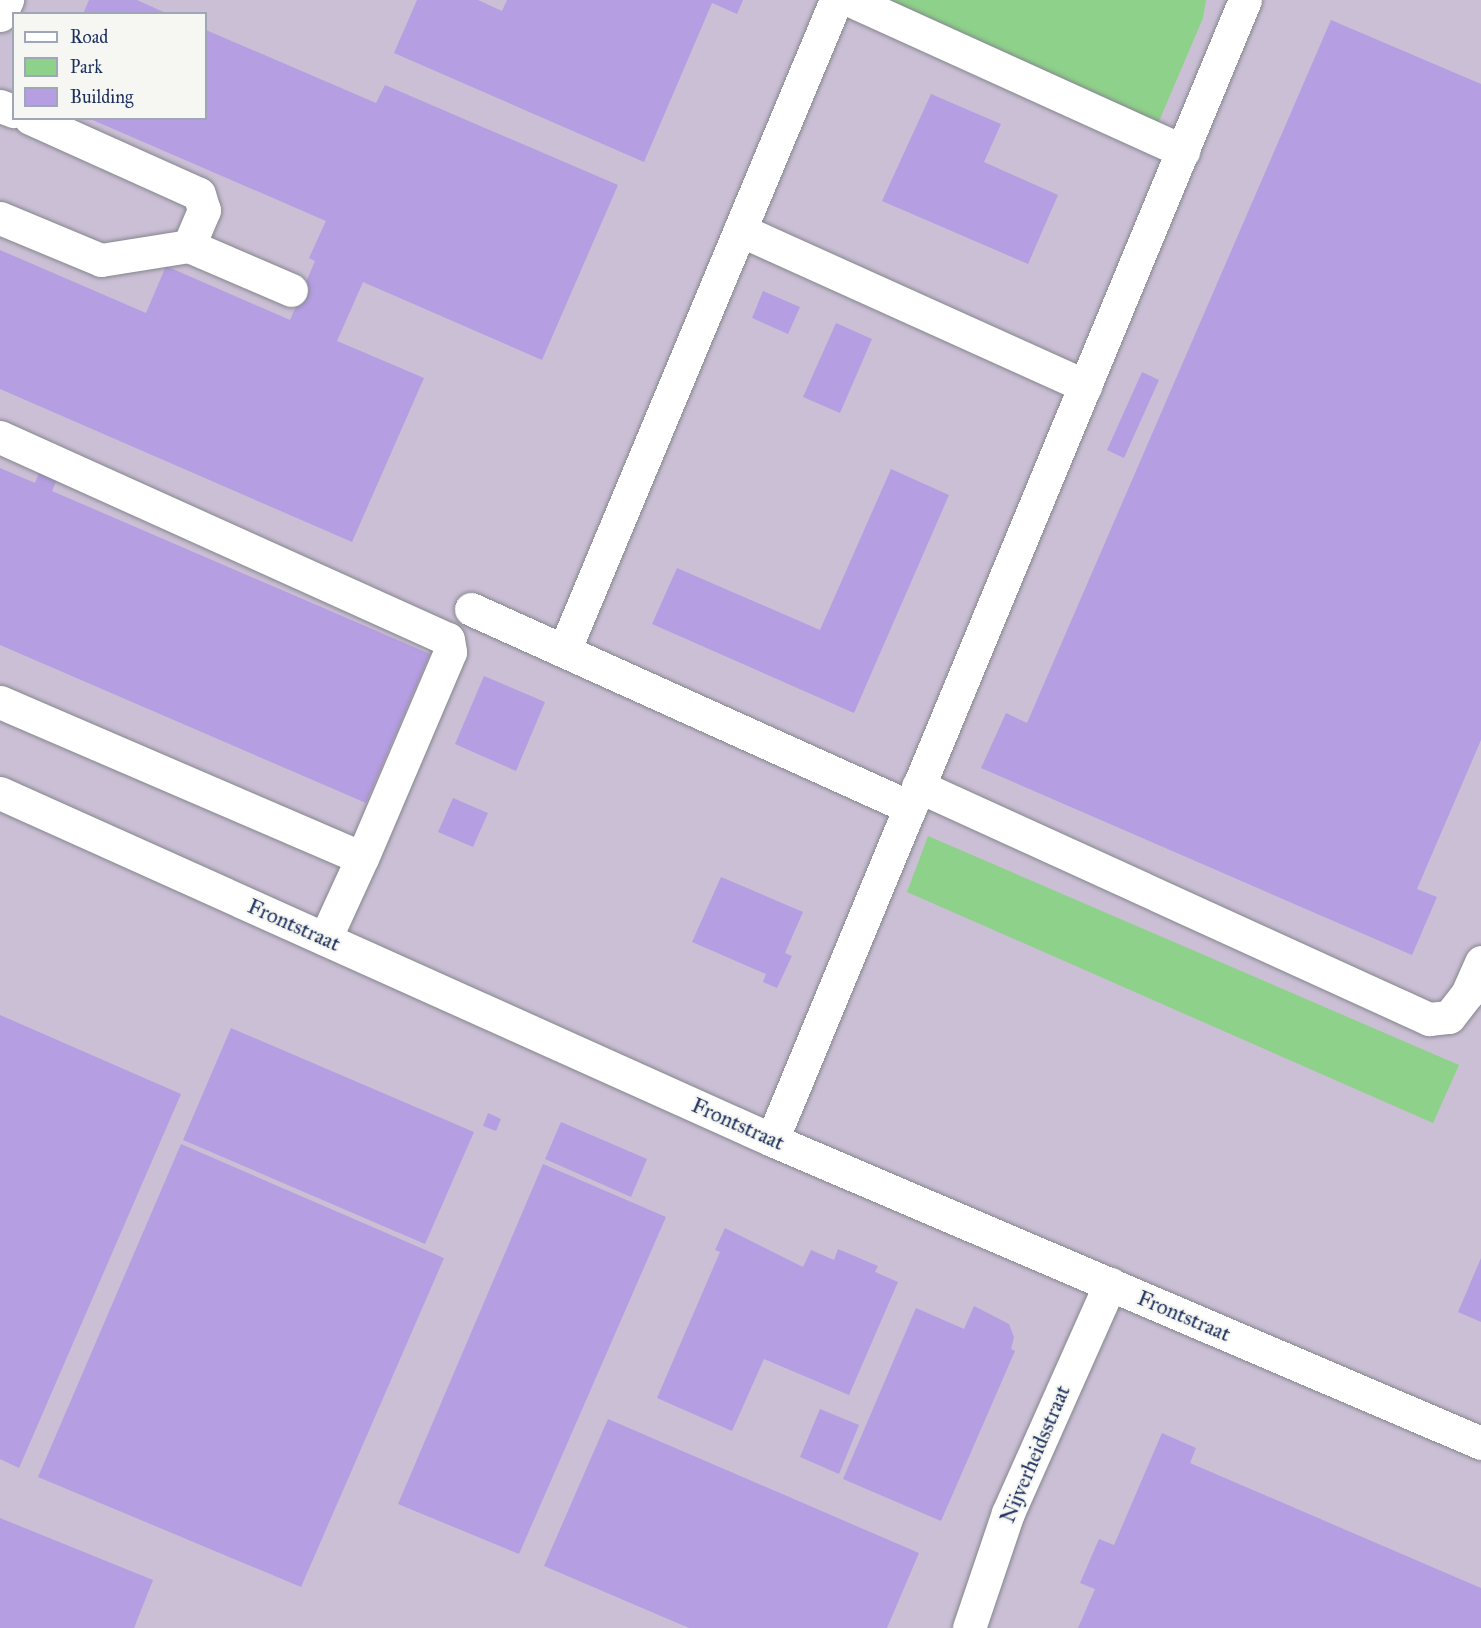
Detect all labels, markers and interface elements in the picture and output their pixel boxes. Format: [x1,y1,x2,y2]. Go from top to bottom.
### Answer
legend [12,12,207,120]
text: Road [70,26,108,48]
text: Park [70,56,103,78]
text: Building [70,86,133,108]
street label: Frontstraat [244,893,344,957]
street label: Frontstraat [688,1092,788,1156]
street label: Frontstraat [1134,1285,1234,1347]
street label: Nijverheidsstraat [995,1381,1075,1527]

